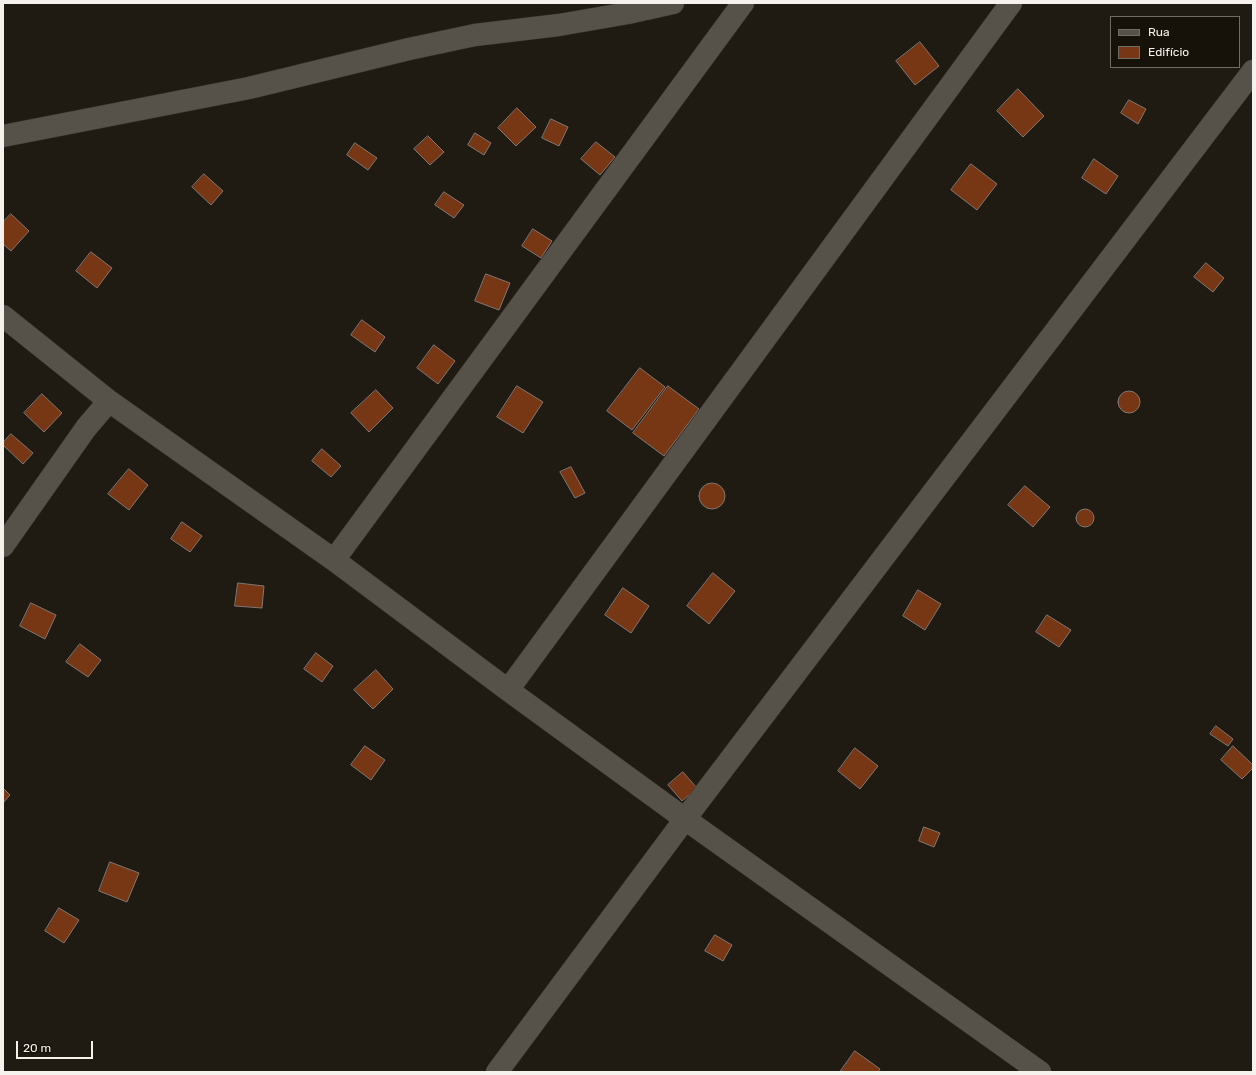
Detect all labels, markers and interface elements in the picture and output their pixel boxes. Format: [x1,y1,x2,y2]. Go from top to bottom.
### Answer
legend [1110,16,1240,68]
text: Rua [1148,25,1170,39]
text: Edifício [1148,45,1189,59]
scale bar [18,1033,95,1059]
text: 20 m [23,1041,51,1055]

